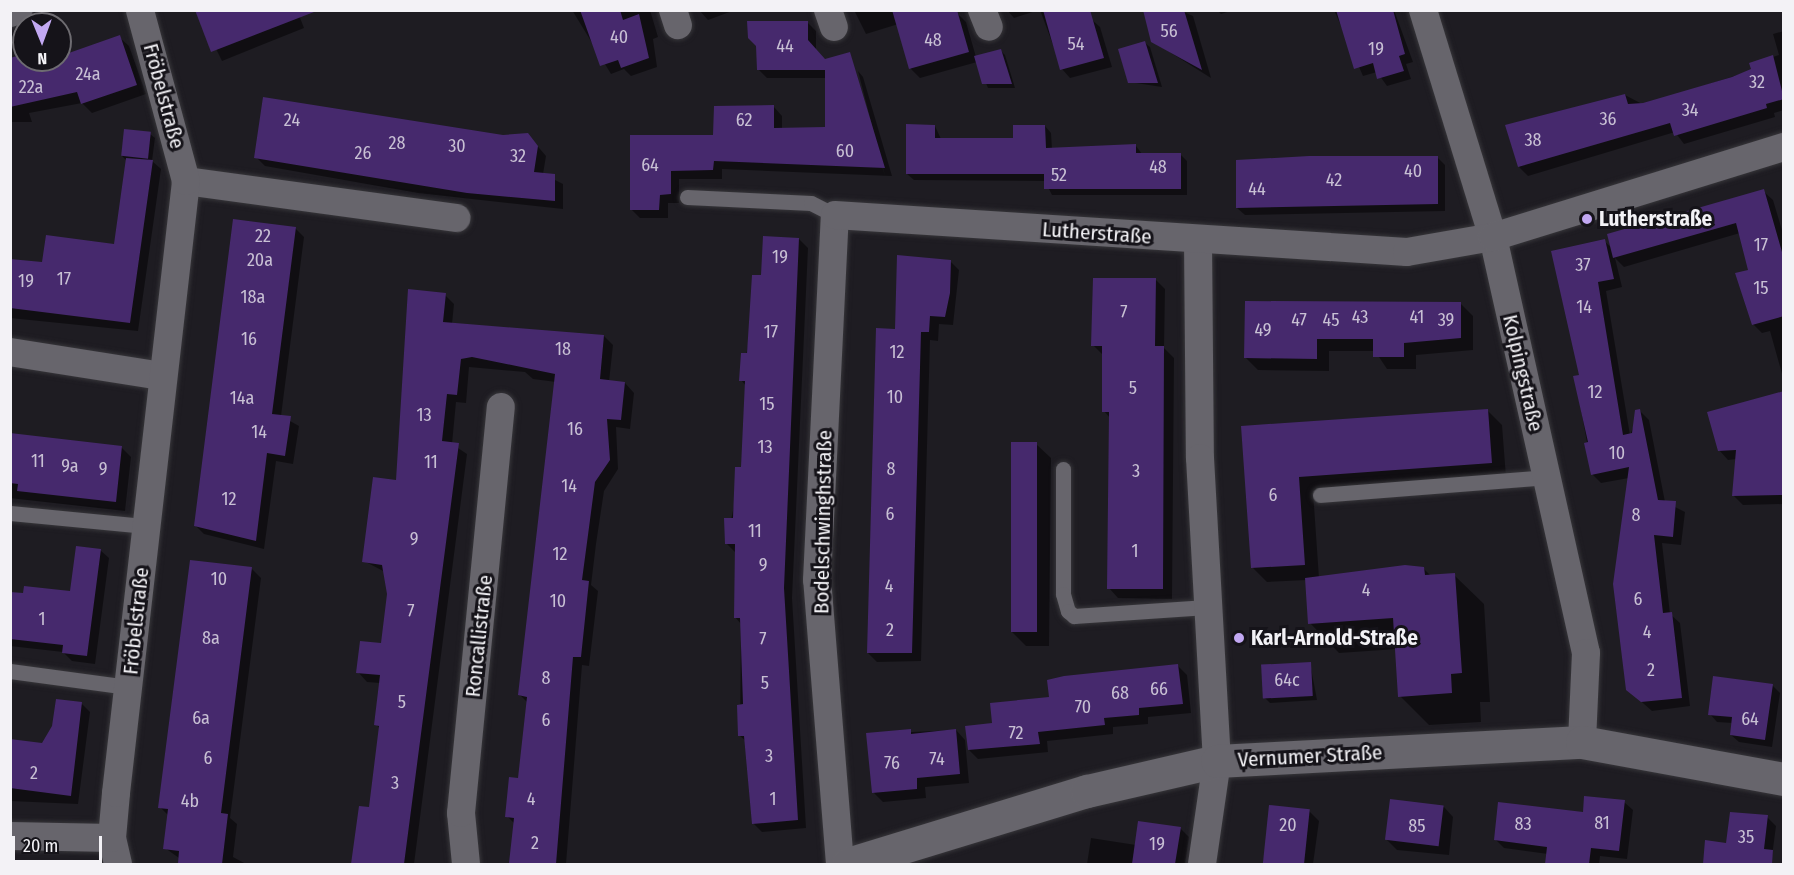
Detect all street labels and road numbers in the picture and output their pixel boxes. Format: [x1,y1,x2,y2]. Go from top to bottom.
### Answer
street label: Fröbelstraße [138,41,190,151]
street label: Lutherstraße [1041,217,1153,249]
street label: Kolpingstraße [1497,312,1549,434]
street label: Bodelschwinghstraße [809,430,837,614]
street label: Fröbelstraße [118,566,154,676]
street label: Roncallistraße [460,574,498,698]
street label: Vernumer Straße [1237,740,1383,772]

